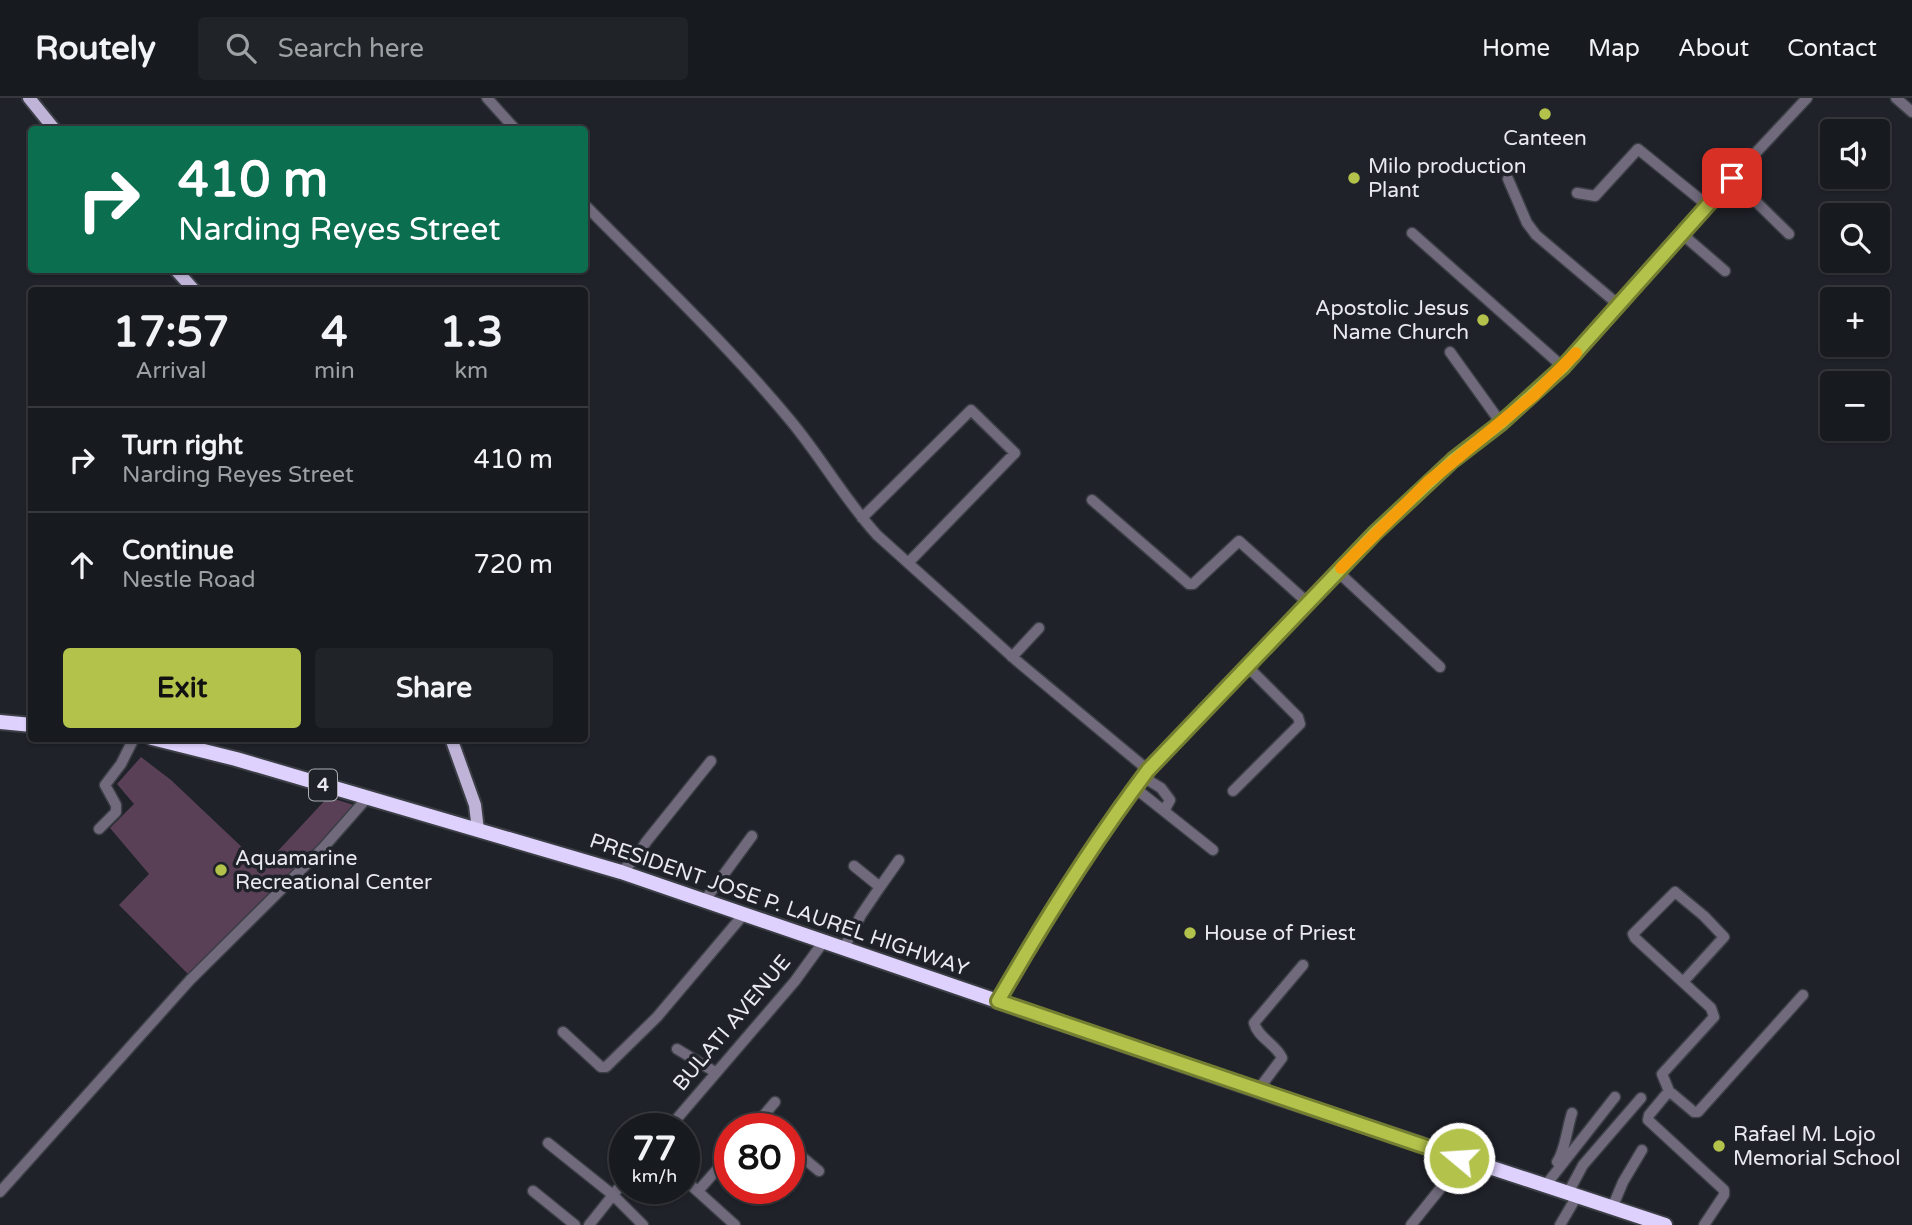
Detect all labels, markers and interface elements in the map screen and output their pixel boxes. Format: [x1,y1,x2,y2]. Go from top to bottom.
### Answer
search box [198,17,688,80]
text: Routely [35,29,156,68]
icon: search [222,29,260,67]
text: Search here [278,33,424,64]
text: Home [1482,34,1550,63]
text: Map [1588,34,1640,63]
text: About [1678,34,1749,63]
text: Contact [1787,34,1877,63]
marker: Canteen [1537,106,1553,122]
map controls [1820,119,1890,441]
button: sound [1820,119,1890,189]
place label: Canteen [1503,126,1587,151]
pin [1702,148,1762,208]
text: 410 m [178,151,328,210]
icon: right [63,154,154,245]
place label: Milo production Plant [1368,154,1527,203]
icon: arrive [1713,159,1751,197]
marker: Milo production Plant [1346,170,1362,186]
button: search [1820,203,1890,273]
text: Narding Reyes Street [178,211,501,249]
button: + [1820,287,1890,357]
place label: Apostolic Jesus Name Church [1315,296,1469,345]
text: 17:57 [113,307,229,358]
text: 4 [321,307,348,358]
text: 1.3 [440,307,503,358]
marker: Apostolic Jesus Name Church [1475,312,1491,328]
text: Arrival [135,357,207,385]
text: min [314,357,355,385]
text: km [455,357,488,385]
button: − [1820,371,1890,441]
text: Turn right [122,430,243,461]
icon: right [63,441,101,479]
text: 410 m [473,444,553,475]
text: Narding Reyes Street [122,461,354,489]
text: Continue [122,535,234,566]
icon: ahead [63,546,101,584]
text: 720 m [473,549,553,580]
text: Nestle Road [122,566,255,594]
button: Exit [63,648,301,728]
button: Share [315,648,553,728]
road number: 4 [309,770,337,800]
street label: PRESIDENT JOSE P. LAUREL HIGHWAY [586,828,972,982]
place label: Aquamarine Recreational Center [235,846,432,895]
marker: Aquamarine Recreational Center [213,862,229,878]
place label: House of Priest [1204,921,1356,946]
marker: House of Priest [1182,925,1198,941]
street label: BULATI AVENUE [668,950,796,1096]
speed limit sign: 80 [714,1113,805,1204]
position arrow [1422,1121,1496,1195]
place label: Rafael M. Lojo Memorial School [1733,1122,1900,1171]
text: 77 [633,1128,676,1170]
marker: Rafael M. Lojo Memorial School [1711,1138,1727,1154]
text: km/h [632,1165,677,1187]

